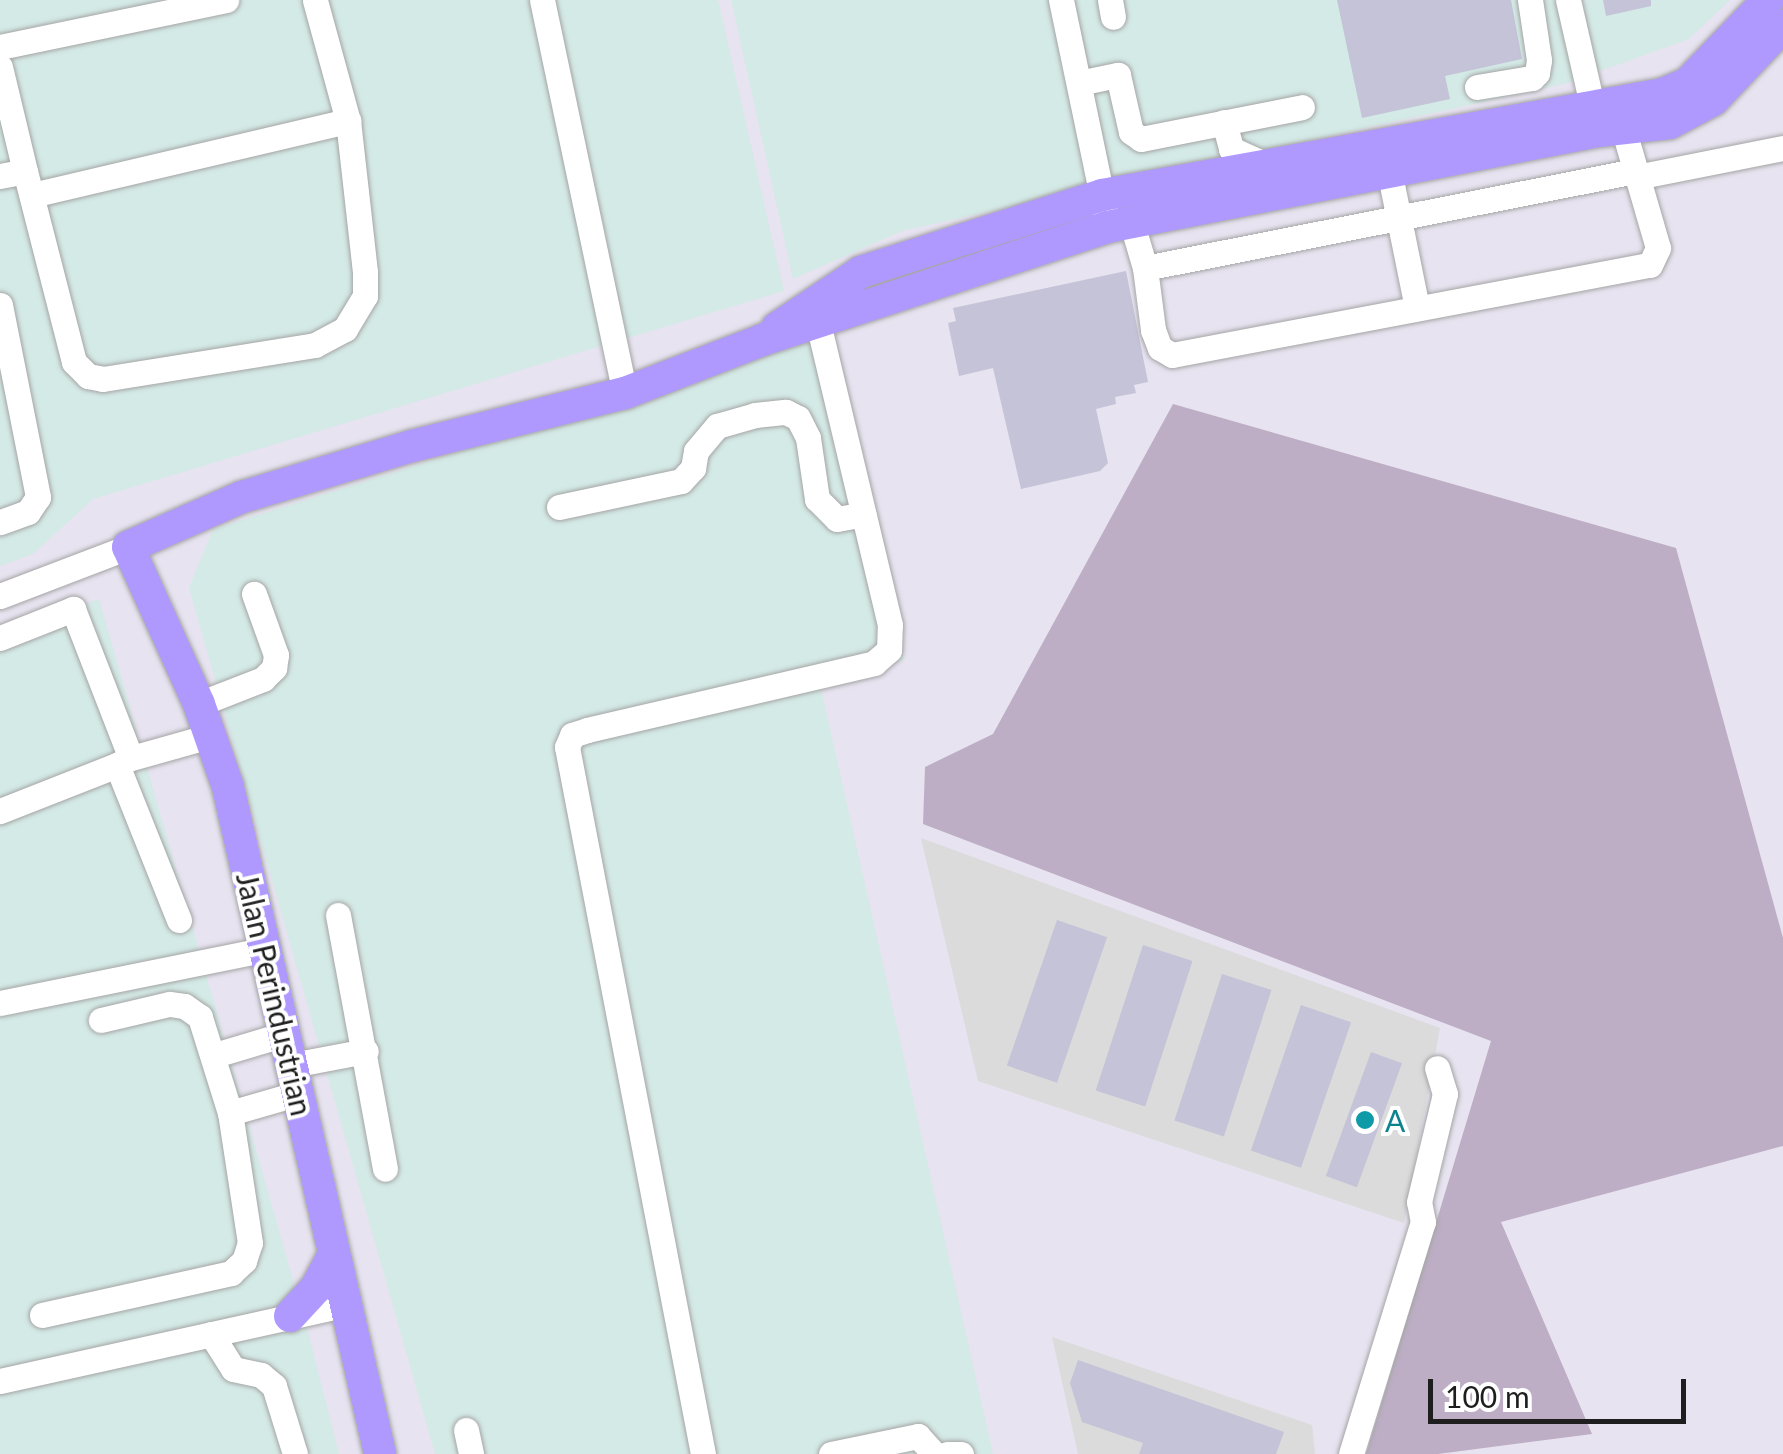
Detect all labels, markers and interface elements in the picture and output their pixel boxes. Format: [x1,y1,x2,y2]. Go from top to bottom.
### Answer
street label: Jalan Perindustrian [230,869,320,1119]
place label: A [1385,1102,1405,1138]
marker: A [1354,1109,1376,1131]
scale bar [1433,1359,1690,1421]
text: 100 m [1445,1378,1530,1414]

